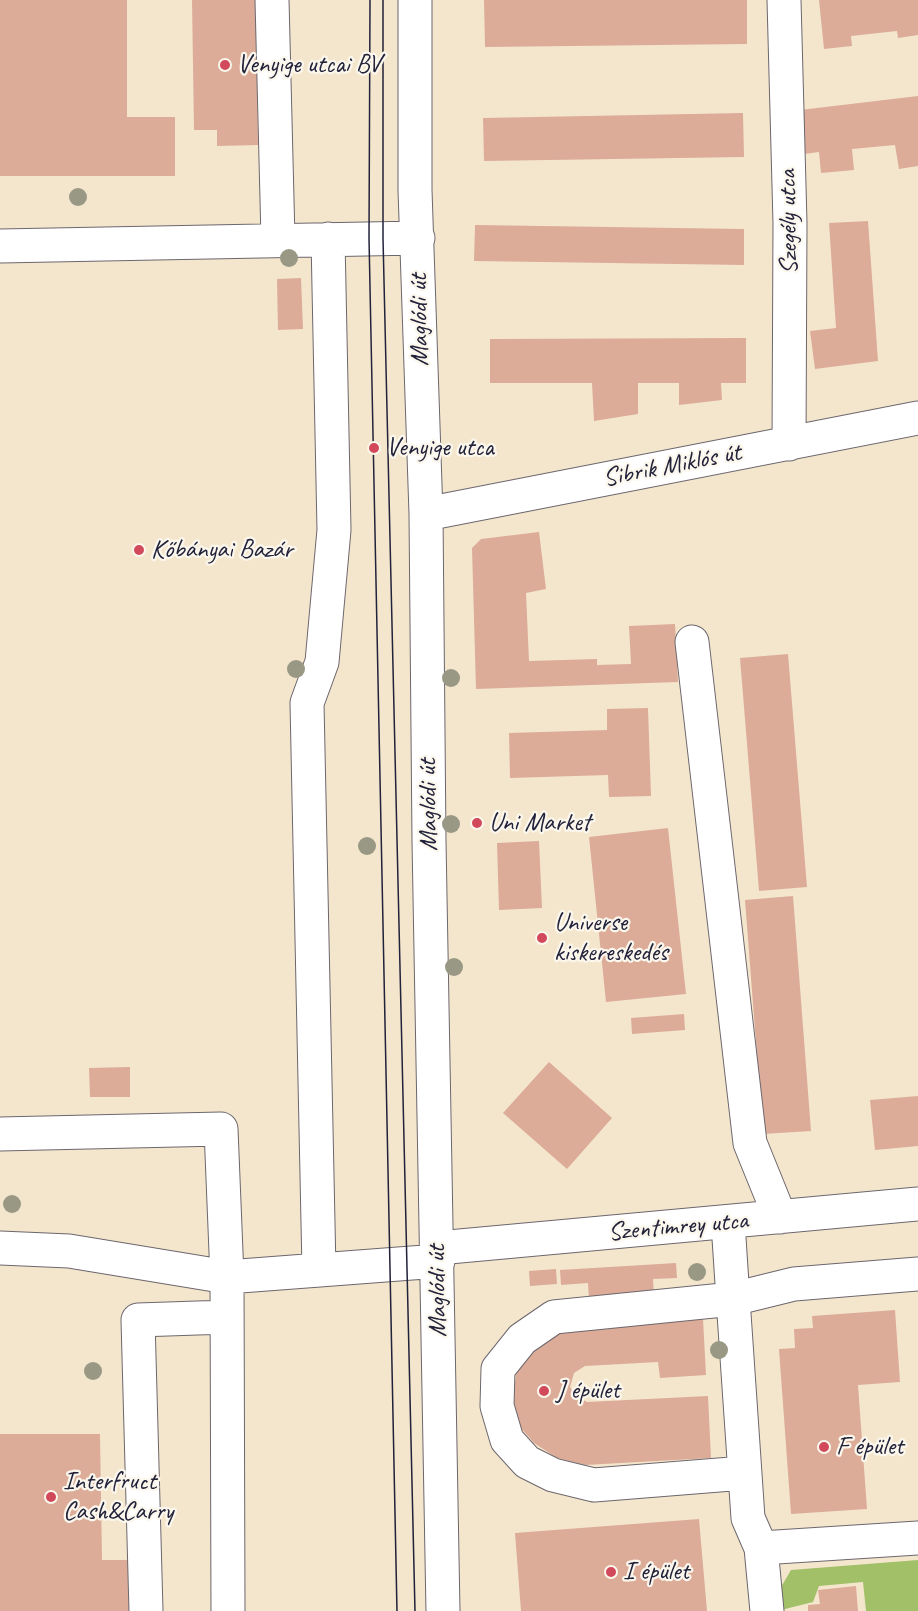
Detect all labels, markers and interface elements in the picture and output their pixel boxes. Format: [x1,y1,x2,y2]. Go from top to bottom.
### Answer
place label: Venyige utcai BV [237,49,381,81]
marker: Venyige utcai BV [218,58,232,72]
street label: Szegély utca [772,169,806,275]
street label: Maglódi út [404,273,436,367]
place label: Venyige utca [386,432,494,464]
street label: Sibrik Miklós út [600,437,744,495]
marker: Venyige utca [367,441,381,455]
place label: Kőbányai Bazár [151,534,293,566]
marker: Kőbányai Bazár [132,543,146,557]
street label: Maglódi út [413,758,445,852]
place label: Uni Market [489,807,590,839]
marker: Uni Market [470,816,484,830]
place label: Universe kiskereskedés [554,907,668,969]
marker: Universe kiskereskedés [535,931,549,945]
street label: Szentimrey utca [607,1205,749,1249]
street label: Maglódi út [422,1244,454,1338]
place label: J épület [556,1375,620,1407]
marker: J épület [537,1384,551,1398]
place label: F épület [836,1431,903,1463]
marker: F épület [817,1440,831,1454]
place label: Interfruct Cash&Carry [63,1466,173,1528]
marker: Interfruct Cash&Carry [44,1490,58,1504]
place label: I épület [623,1556,689,1588]
marker: I épület [604,1565,618,1579]

